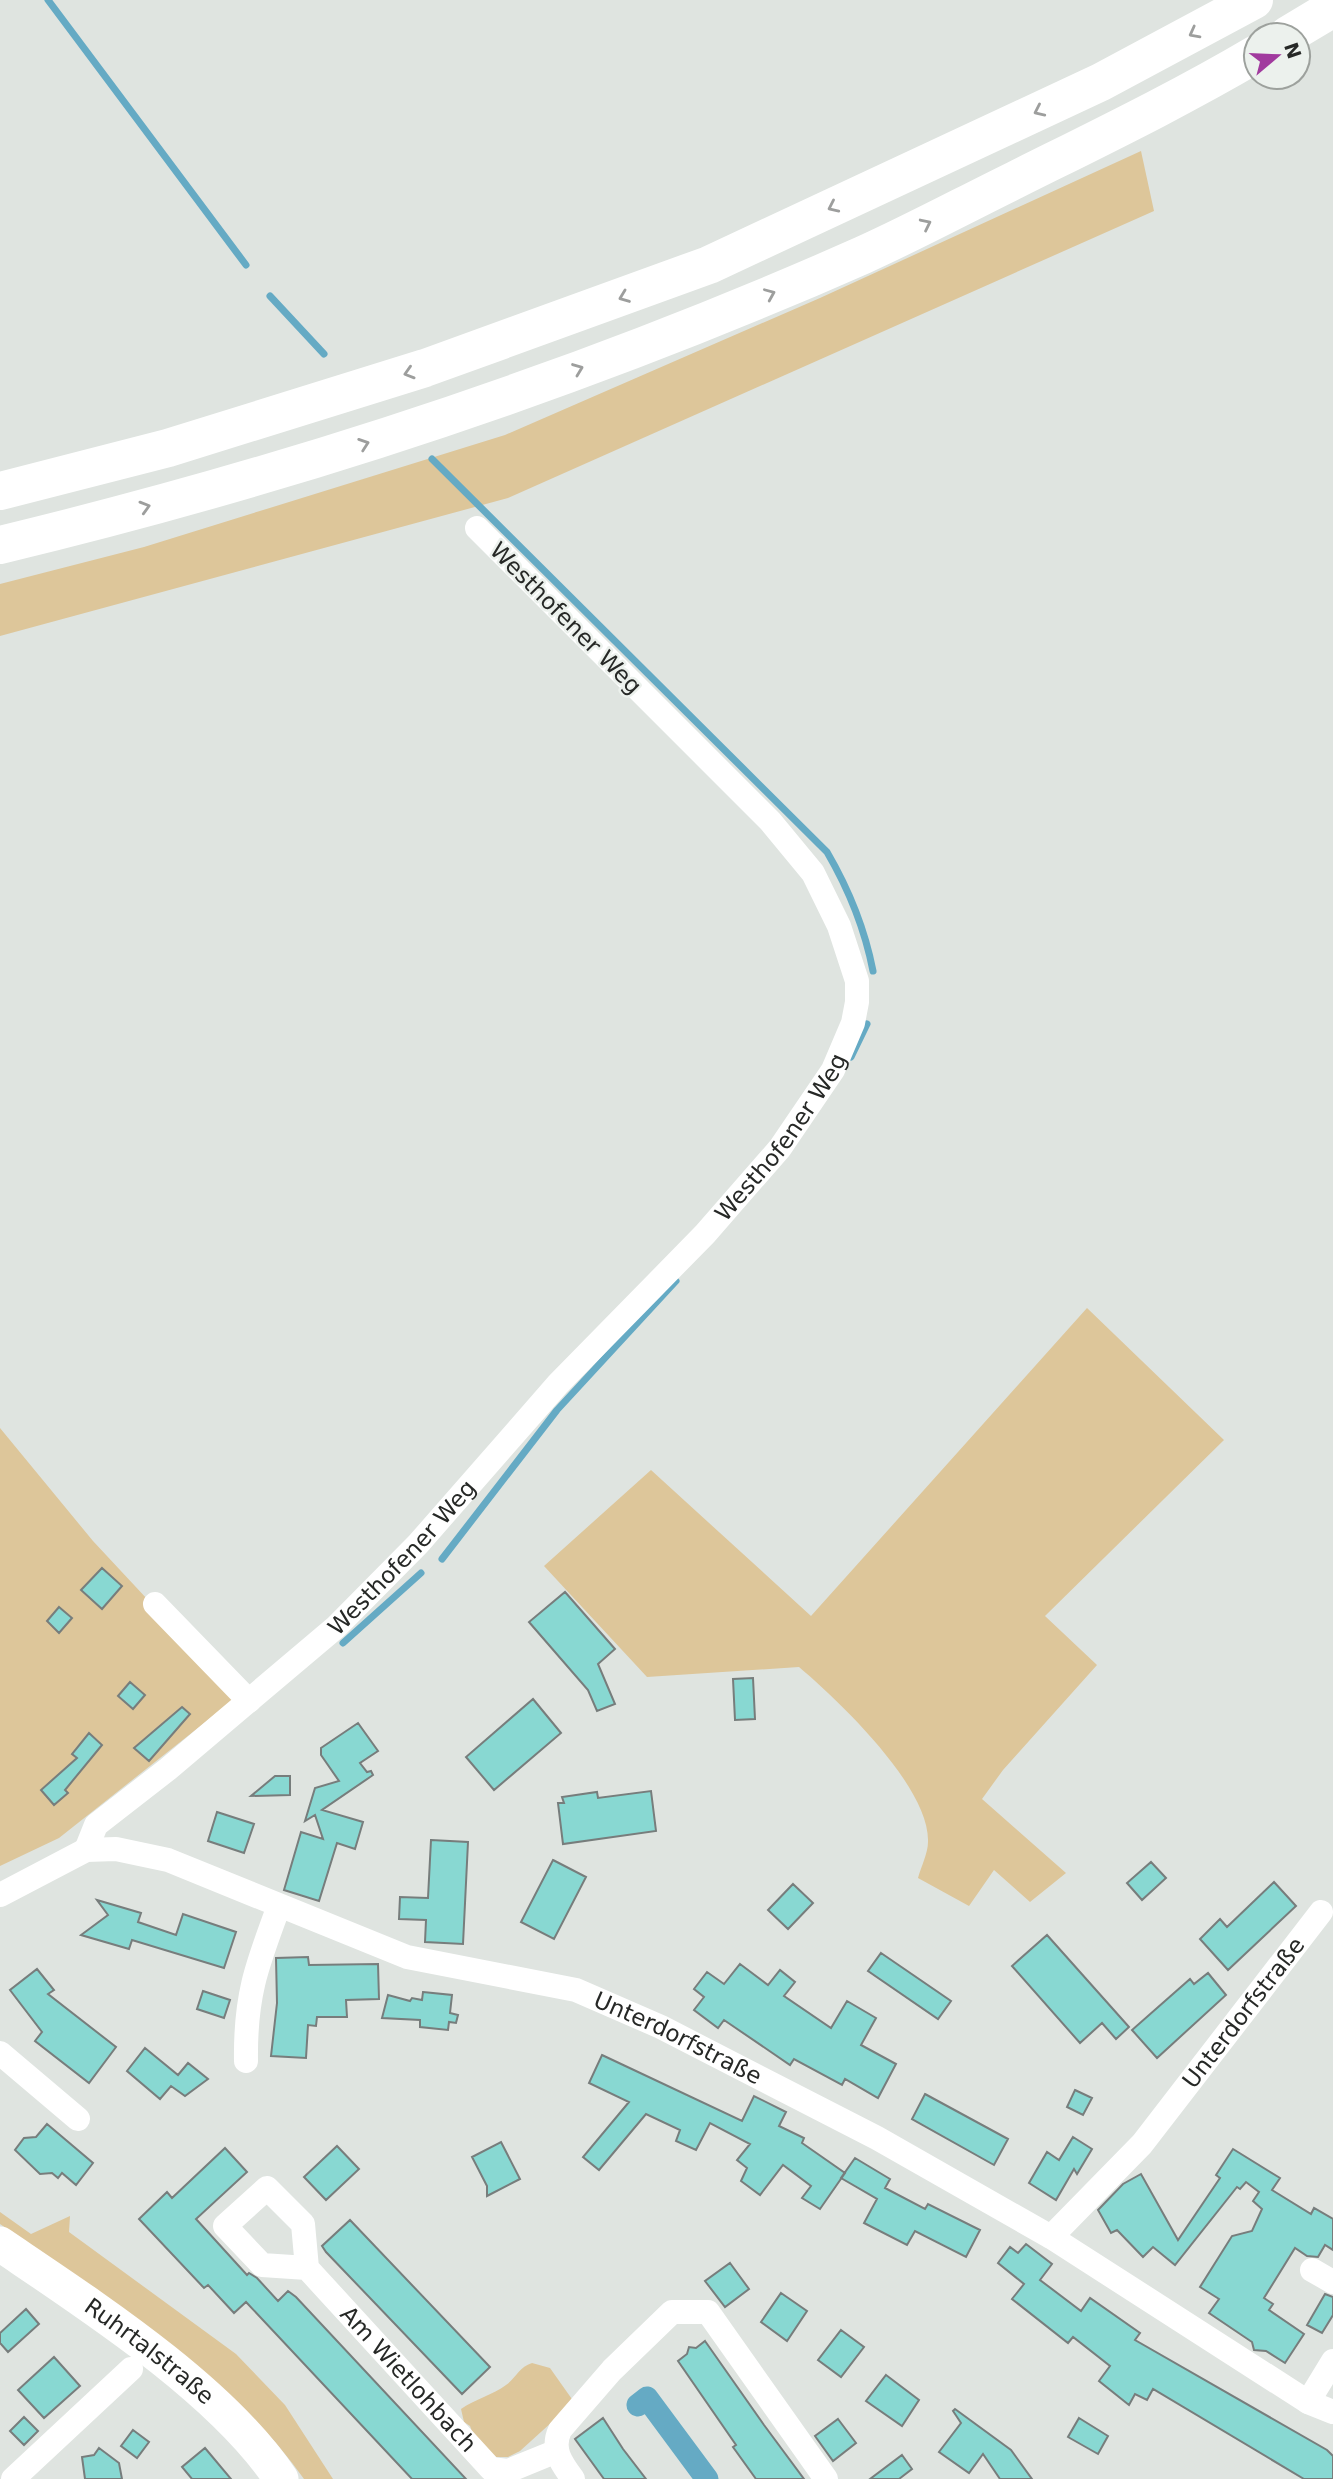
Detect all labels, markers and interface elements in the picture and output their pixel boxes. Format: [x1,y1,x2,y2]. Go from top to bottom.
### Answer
north arrow [1242,21,1312,91]
one-way arrow [1189,25,1201,38]
text: N [1280,39,1306,62]
one-way arrow [1034,103,1046,117]
one-way arrow [828,199,840,213]
one-way arrow [919,218,931,232]
one-way arrow [763,288,775,302]
one-way arrow [619,289,631,303]
one-way arrow [572,363,584,377]
one-way arrow [404,364,416,379]
one-way arrow [357,438,369,452]
one-way arrow [139,501,151,515]
street label: Westhofener Weg [485,537,647,699]
street label: Westhofener Weg [710,1049,852,1226]
street label: Westhofener Weg [323,1475,481,1640]
street label: Unterdorfstraße [1177,1932,1310,2093]
street label: Unterdorfstraße [590,1986,766,2090]
street label: Ruhrtalstraße [80,2293,219,2409]
street label: Am Wietlohbach [335,2301,482,2457]

